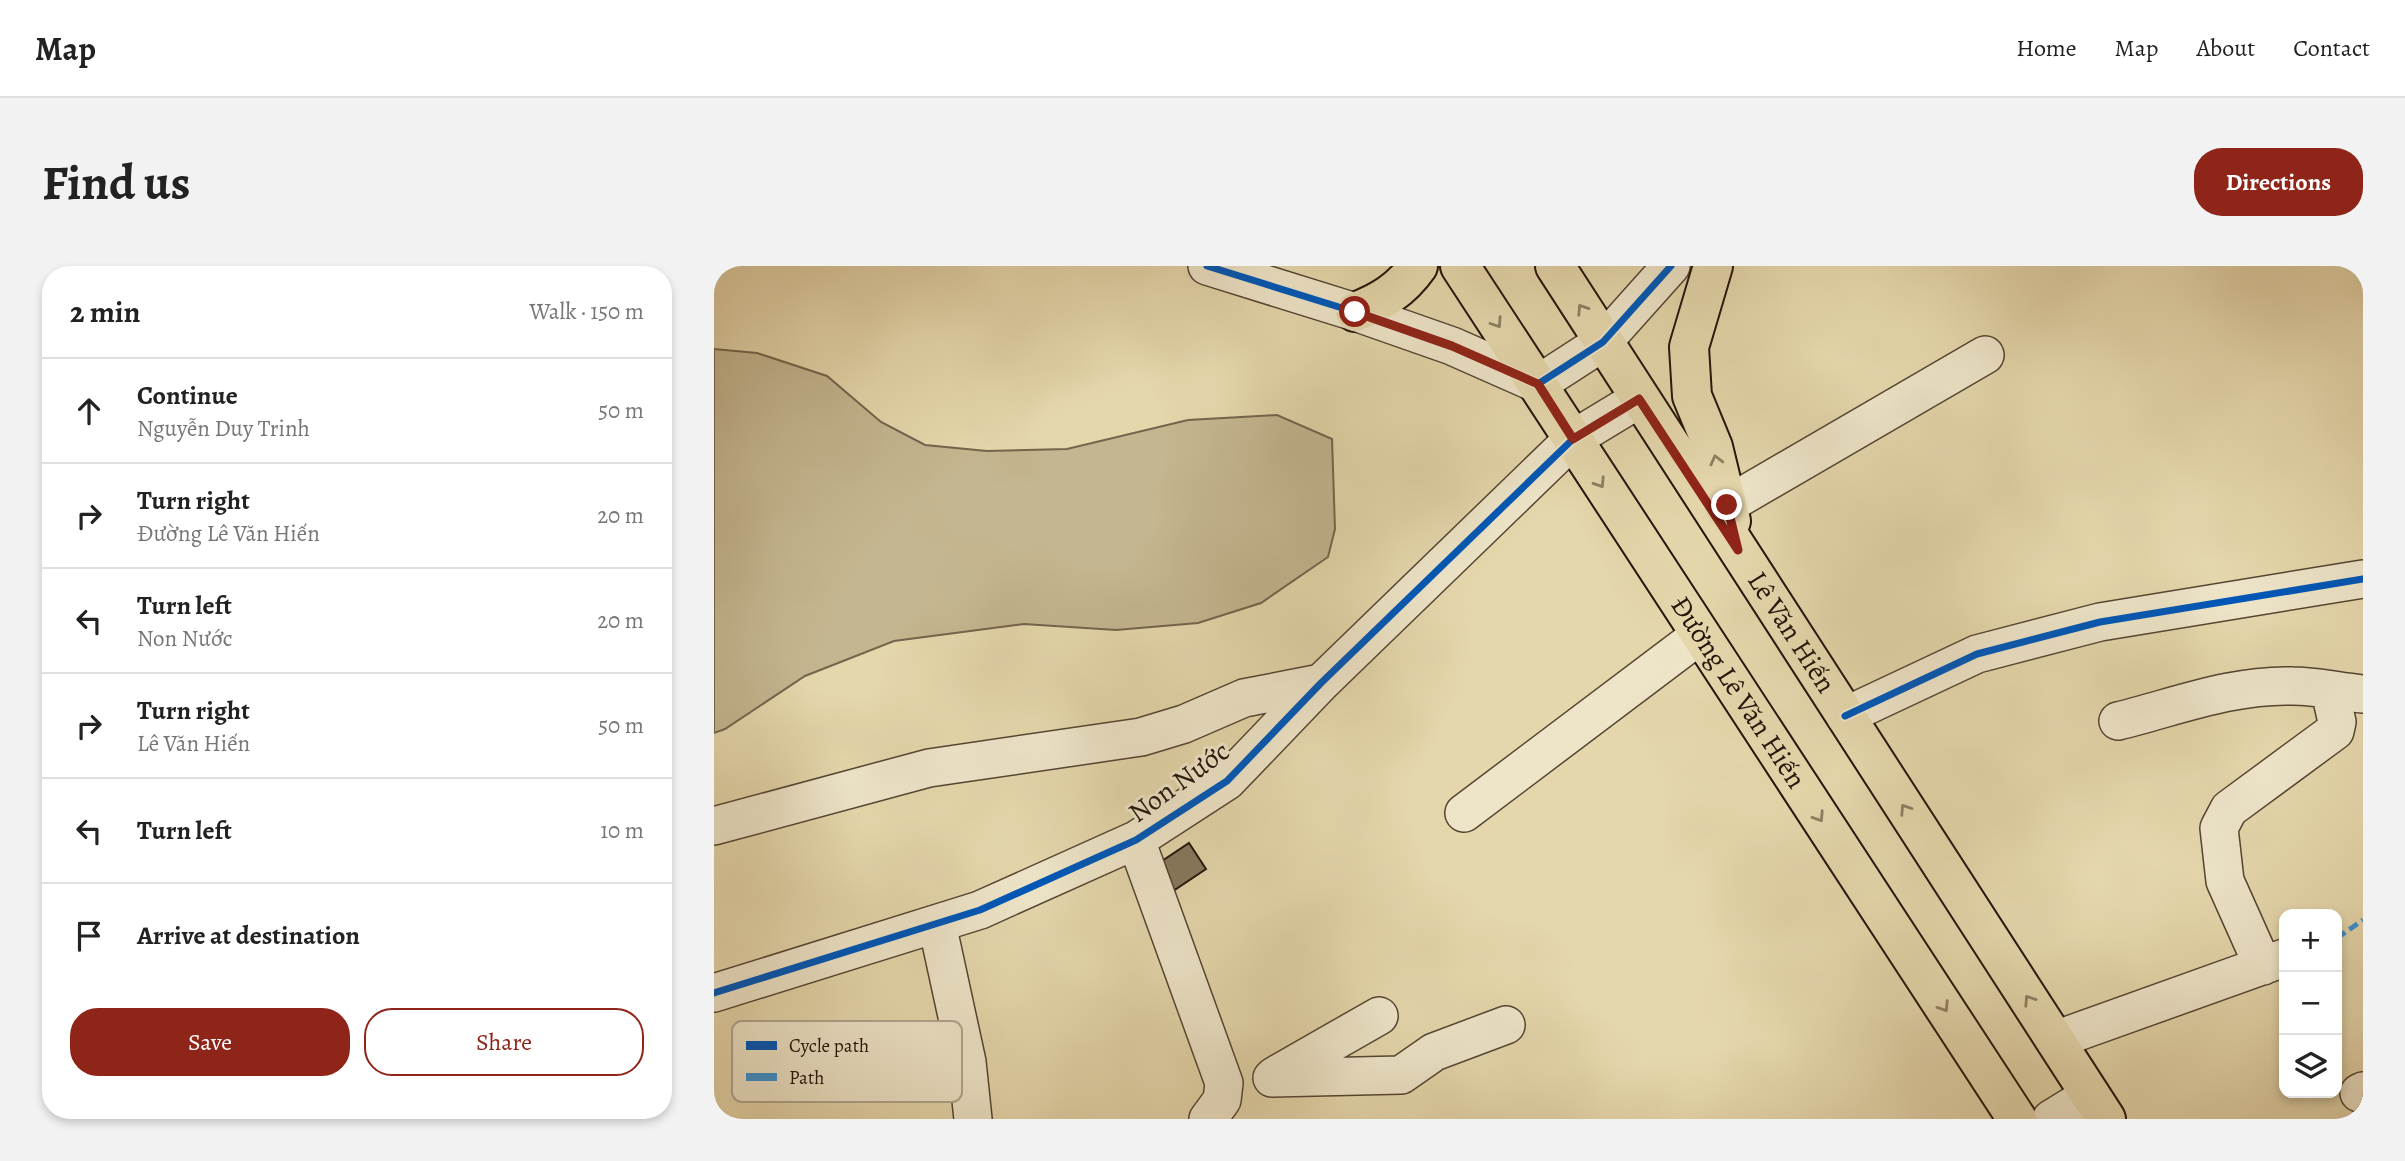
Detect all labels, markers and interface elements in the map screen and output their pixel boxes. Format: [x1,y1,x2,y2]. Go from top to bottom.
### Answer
text: Map [35,26,96,71]
text: Home [2016,32,2077,64]
text: Map [2115,32,2159,64]
text: About [2197,32,2255,64]
text: Contact [2293,32,2370,64]
button: Directions [2194,148,2363,216]
text: Find us [42,149,190,216]
text: 2 min [70,292,140,332]
text: Walk · 150 m [529,296,644,327]
route start [1339,296,1370,327]
one-way arrow [1578,304,1591,317]
one-way arrow [1489,315,1502,328]
text: Continue [137,378,238,413]
icon: ahead [70,392,108,430]
text: 50 m [598,395,644,426]
text: Nguyễn Duy Trinh [137,413,310,444]
one-way arrow [1710,454,1724,466]
one-way arrow [1592,475,1605,488]
text: Turn right [137,483,250,518]
route end [1711,489,1742,520]
icon: right [70,497,108,535]
text: 20 m [597,500,644,531]
text: Đường Lê Văn Hiến [137,518,320,549]
street label: Lê Văn Hiến [1738,564,1845,700]
text: Turn left [137,588,232,623]
street label: Đường Lê Văn Hiến [1662,589,1815,796]
icon: left [70,602,108,640]
text: 20 m [597,605,644,636]
text: Non Nước [137,623,233,654]
text: Turn right [137,693,250,728]
icon: right [70,707,108,745]
text: 50 m [598,710,644,741]
text: Lê Văn Hiến [137,728,250,759]
street label: Non Nước [1121,732,1237,832]
one-way arrow [1901,804,1913,817]
one-way arrow [1811,809,1824,822]
icon: left [70,812,108,850]
text: Turn left [137,813,232,848]
text: 10 m [600,815,644,846]
map controls [2279,909,2342,1098]
button: + [2279,909,2342,972]
icon: arrive [70,917,108,955]
text: Arrive at destination [137,918,360,953]
button: − [2279,972,2342,1035]
one-way arrow [2024,994,2037,1007]
one-way arrow [1936,999,1948,1012]
button: Save [70,1008,350,1076]
button: Share [364,1008,644,1076]
legend [732,1021,962,1102]
text: Cycle path [789,1033,869,1059]
button: layers [2279,1035,2342,1098]
text: Path [789,1065,824,1091]

